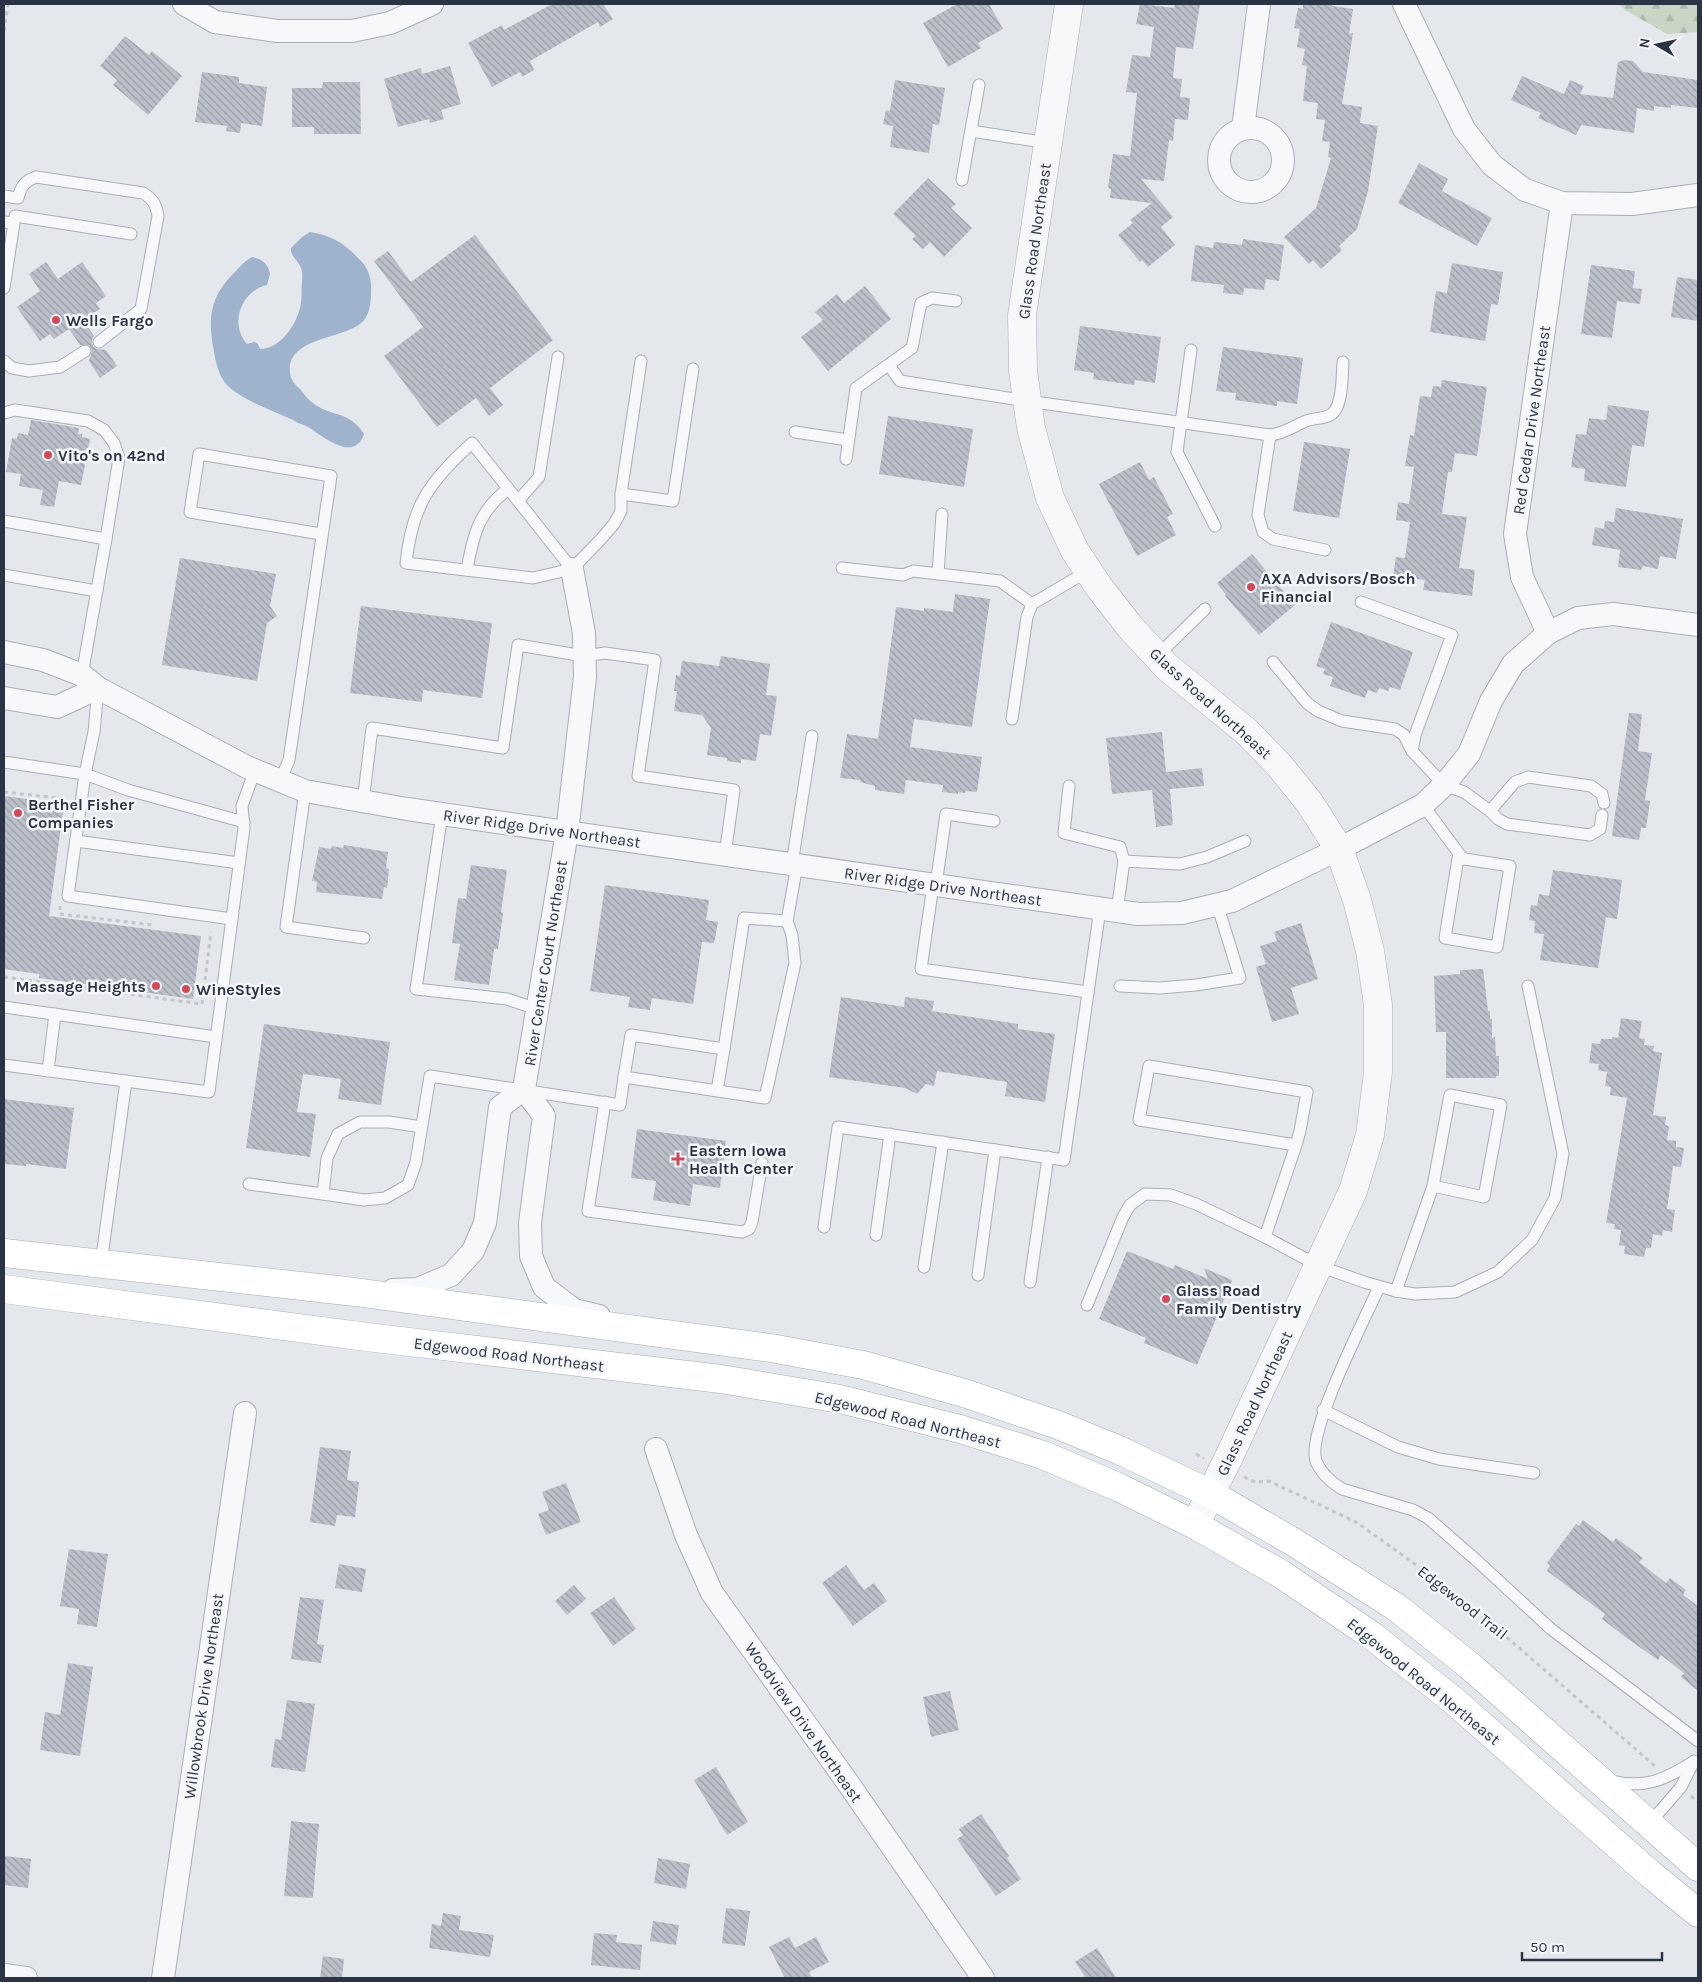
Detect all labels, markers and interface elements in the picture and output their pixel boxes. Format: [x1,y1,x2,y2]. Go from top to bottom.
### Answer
north arrow [1632,20,1682,70]
text: N [1635,37,1654,49]
street label: Glass Road Northeast [1014,162,1055,320]
place label: Wells Fargo [66,311,153,330]
marker: Wells Fargo [50,314,62,326]
street label: Red Cedar Drive Northeast [1509,324,1554,516]
place label: Vito's on 42nd [58,446,166,465]
marker: Vito's on 42nd [42,449,54,461]
place label: AXA Advisors/Bosch Financial [1261,569,1415,606]
marker: AXA Advisors/Bosch Financial [1245,581,1257,593]
street label: Glass Road Northeast [1146,644,1276,763]
place label: Berthel Fisher Companies [28,795,135,832]
street label: River Ridge Drive Northeast [442,805,642,852]
marker: Berthel Fisher Companies [12,807,24,819]
street label: River Center Court Northeast [520,859,571,1067]
street label: River Ridge Drive Northeast [843,863,1043,910]
place label: Massage Heights [16,977,146,996]
marker: Massage Heights [150,980,162,992]
place label: WineStyles [196,980,281,999]
marker: WineStyles [180,983,192,995]
place label: Eastern Iowa Health Center [689,1141,794,1178]
marker: Eastern Iowa Health Center [671,1152,685,1166]
place label: Glass Road Family Dentistry [1176,1281,1301,1318]
marker: Glass Road Family Dentistry [1160,1293,1172,1305]
street label: Glass Road Northeast [1213,1328,1296,1479]
street label: Edgewood Road Northeast [413,1333,605,1376]
street label: Edgewood Road Northeast [813,1387,1003,1452]
street label: Edgewood Trail [1414,1561,1511,1643]
street label: Willowbrook Drive Northeast [180,1592,227,1800]
street label: Edgewood Road Northeast [1343,1614,1504,1749]
street label: Woodview Drive Northeast [741,1639,866,1806]
scale bar [1522,1930,1662,1962]
text: 50 m [1530,1938,1565,1956]

